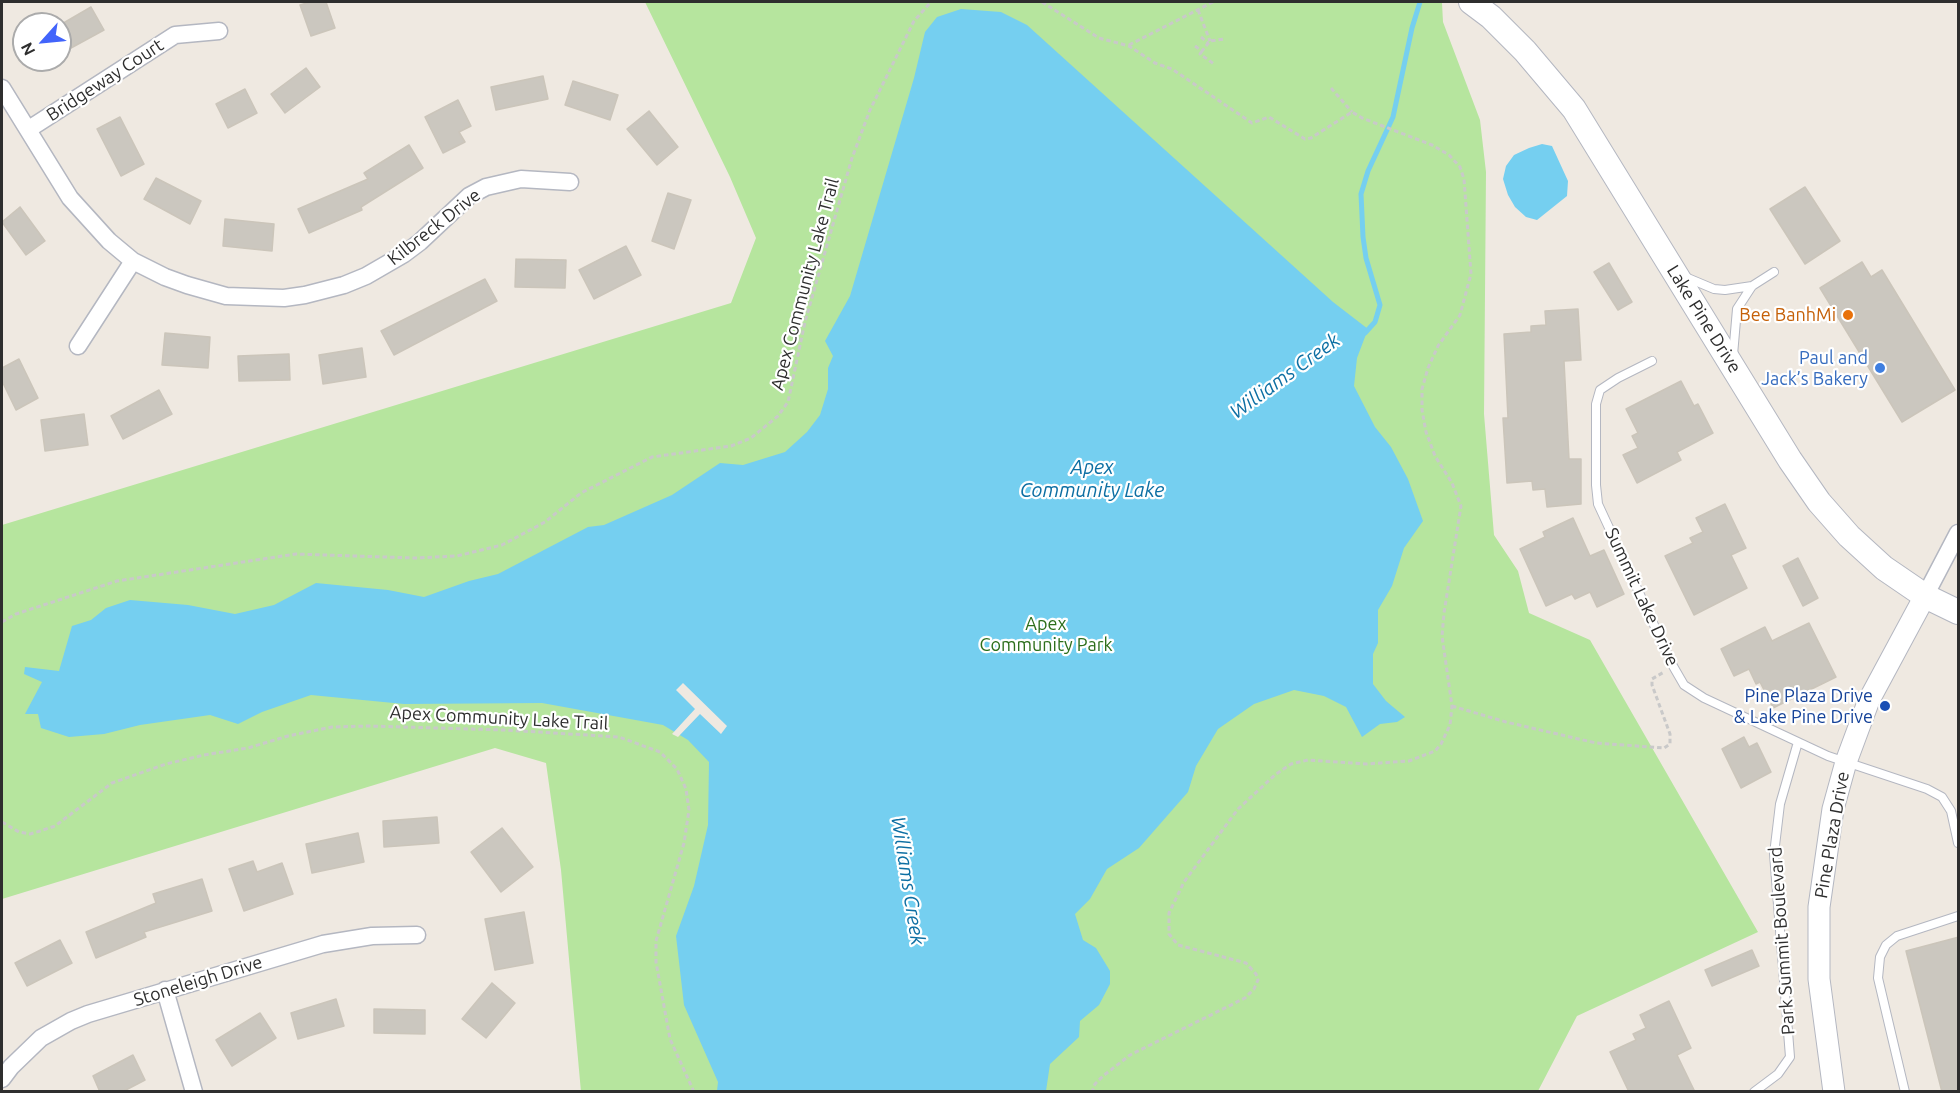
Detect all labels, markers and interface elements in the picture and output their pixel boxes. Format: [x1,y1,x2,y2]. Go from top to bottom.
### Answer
north arrow [12,12,72,72]
street label: Bridgeway Court [42,34,168,126]
text: N [17,40,38,59]
street label: Apex Community Lake Trail [766,176,844,392]
street label: Kilbreck Drive [383,184,485,270]
street label: Lake Pine Drive [1662,261,1746,377]
place label: Bee BanhMi [1739,304,1836,326]
marker: Bee BanhMi [1841,308,1855,322]
water label: Williams Creek [1225,328,1345,424]
place label: Paul and Jack’s Bakery [1761,347,1868,389]
marker: Paul and Jack’s Bakery [1873,361,1887,375]
water label: Apex Community Lake [1020,455,1164,502]
street label: Summit Lake Drive [1600,524,1684,670]
park label: Apex Community Park [979,613,1113,656]
place label: Pine Plaza Drive & Lake Pine Drive [1734,685,1873,728]
marker: Pine Plaza Drive & Lake Pine Drive [1878,699,1892,713]
street label: Apex Community Lake Trail [389,701,609,735]
street label: Pine Plaza Drive [1810,770,1854,900]
water label: Williams Creek [886,815,930,947]
street label: Park Summit Boulevard [1765,846,1799,1036]
street label: Stoneleigh Drive [131,951,265,1011]

